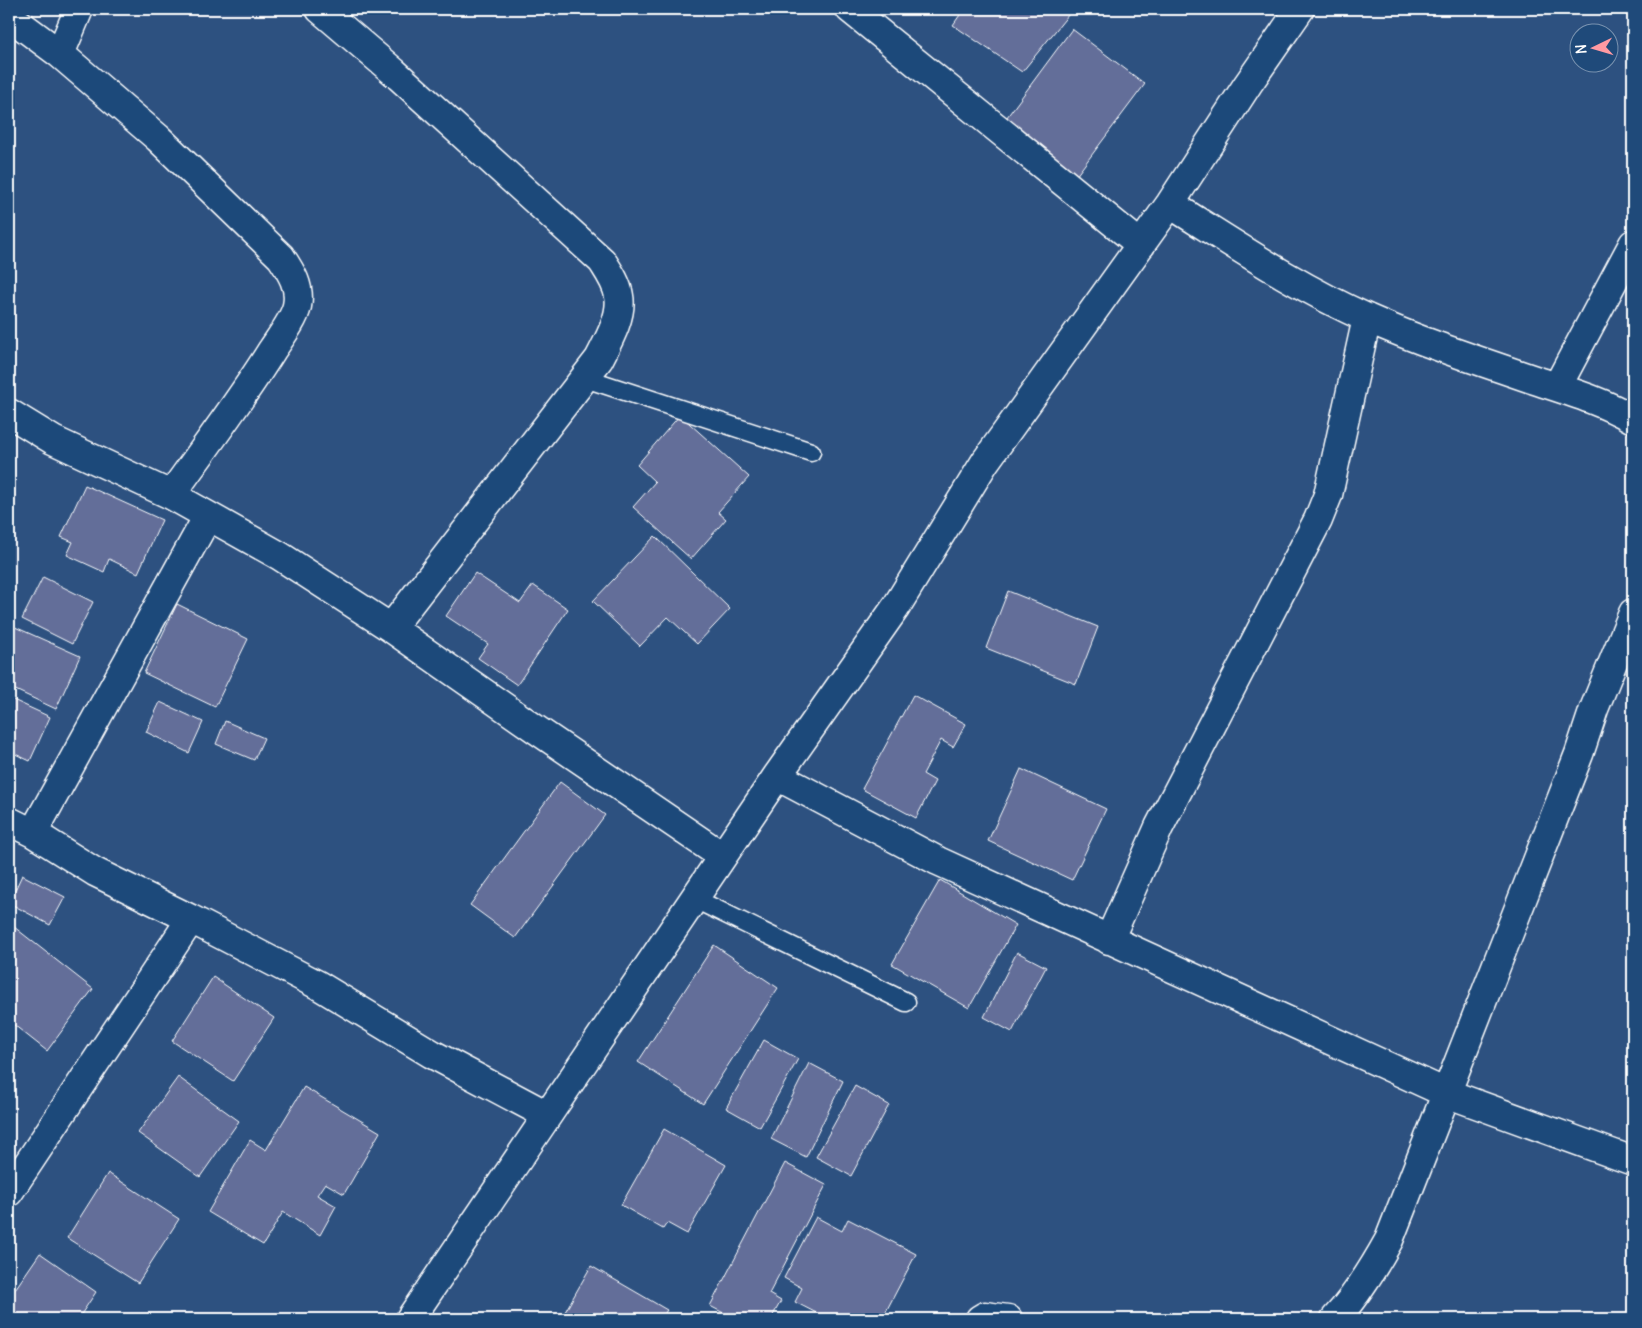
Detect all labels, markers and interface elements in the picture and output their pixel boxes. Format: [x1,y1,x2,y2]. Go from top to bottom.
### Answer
north arrow [1570,22,1620,72]
text: N [1572,44,1590,55]

